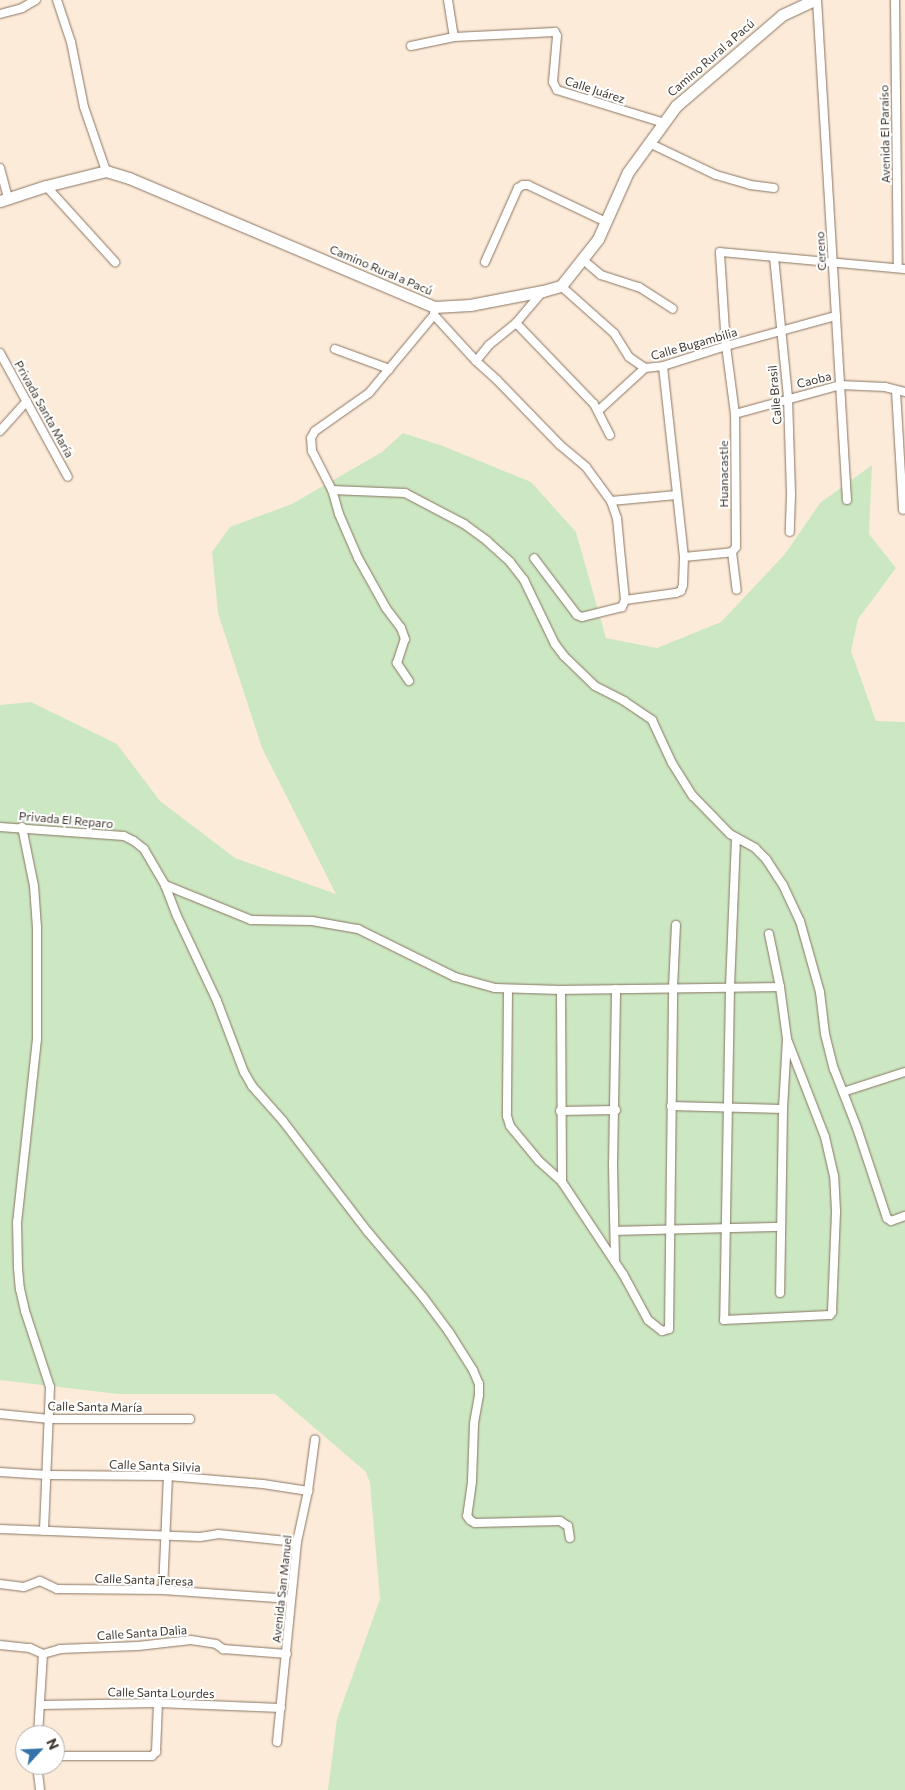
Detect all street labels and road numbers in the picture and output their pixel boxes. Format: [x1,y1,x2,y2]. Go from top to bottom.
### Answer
street label: Camino Rural a Pacú [665,16,757,100]
street label: Calle Juárez [563,73,627,107]
street label: Avenida El Paraíso [877,85,893,183]
street label: Cereno [813,231,829,271]
street label: Camino Rural a Pacú [327,242,435,298]
street label: Calle Bugambilia [649,325,739,363]
street label: Privada Santa María [11,358,77,460]
street label: Calle Brasil [765,365,785,425]
street label: Caoba [795,369,833,391]
street label: Huanacastle [717,440,731,508]
street label: Privada El Reparo [18,809,114,831]
street label: Calle Santa María [48,1399,142,1415]
street label: Calle Santa Silvia [109,1457,201,1475]
street label: Avenida San Manuel [269,1534,295,1644]
street label: Calle Santa Teresa [94,1571,194,1589]
street label: Calle Santa Dalia [96,1623,188,1643]
street label: Calle Santa Lourdes [107,1685,215,1701]

